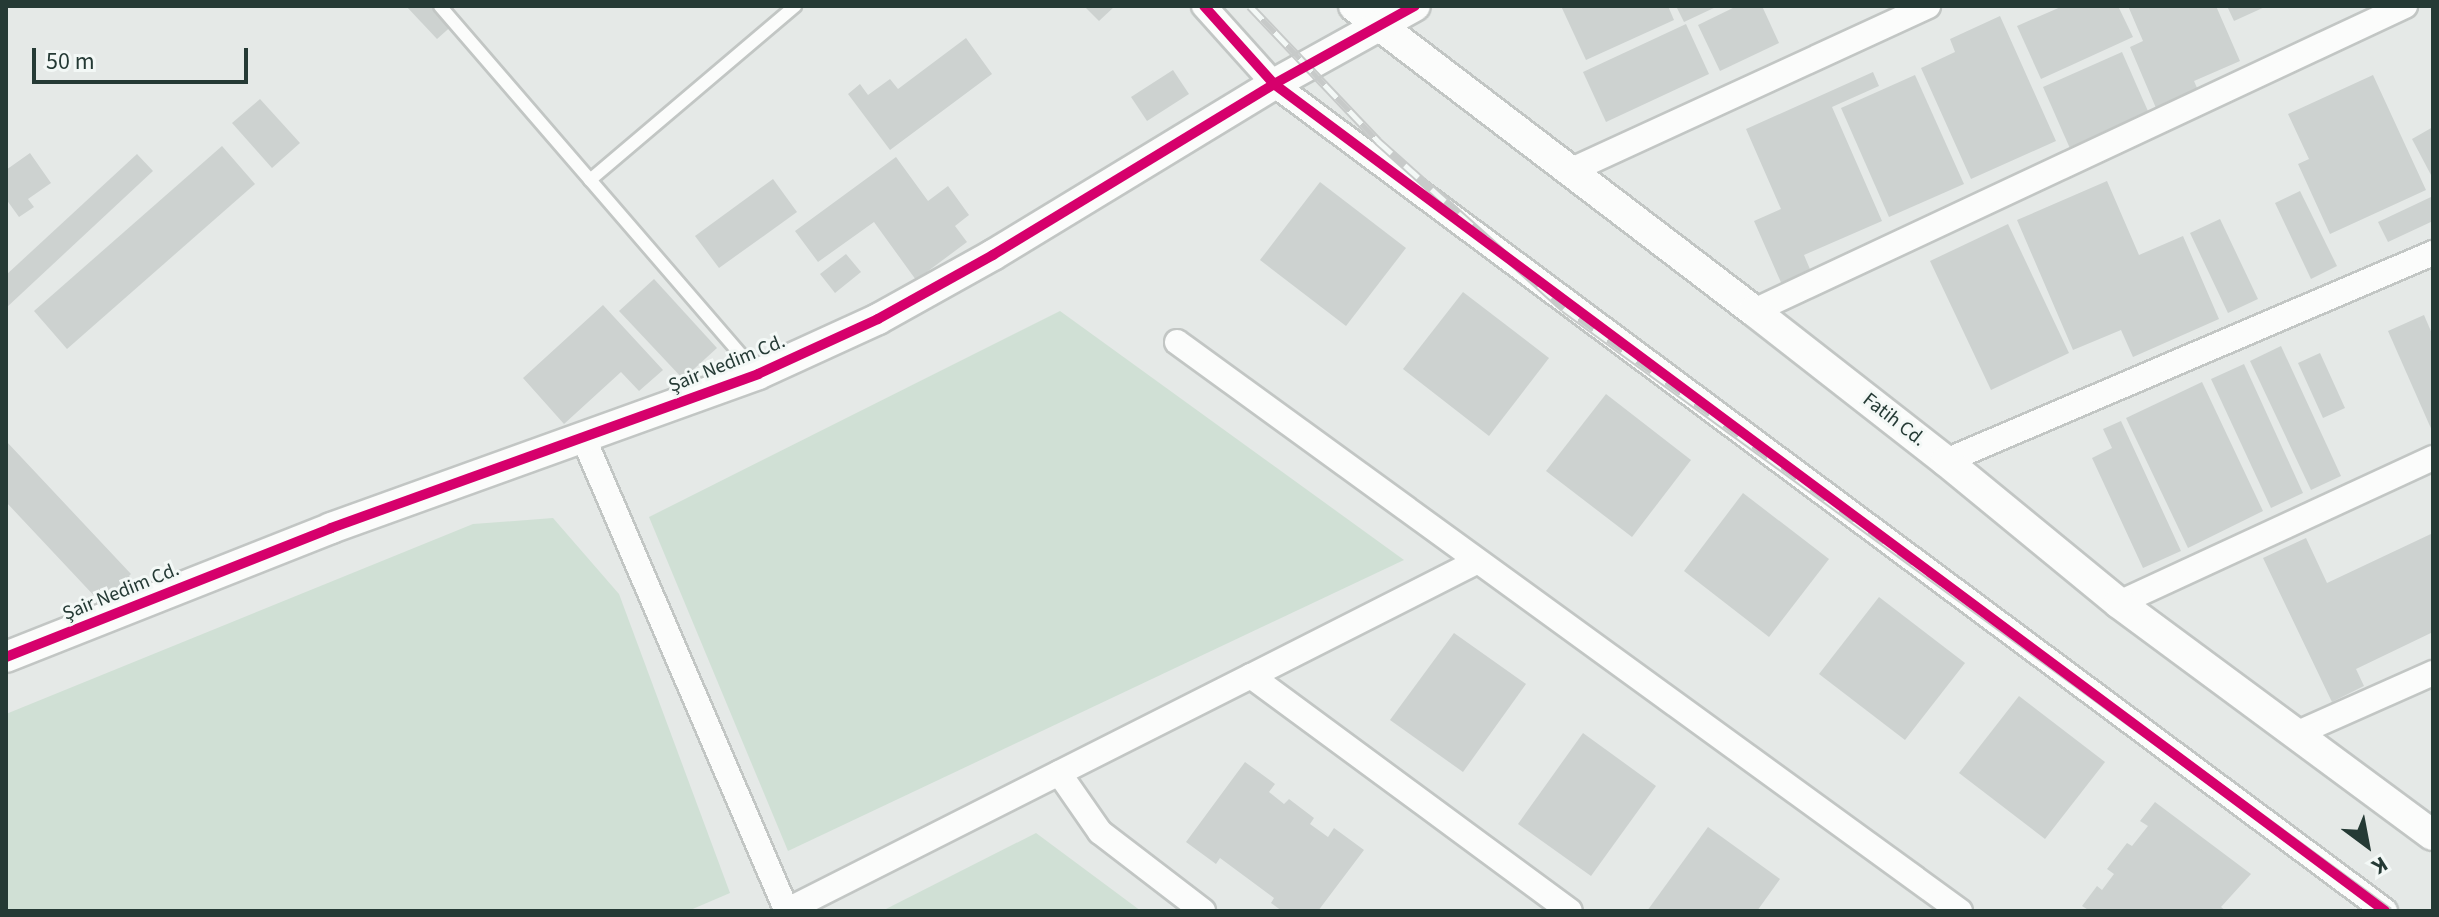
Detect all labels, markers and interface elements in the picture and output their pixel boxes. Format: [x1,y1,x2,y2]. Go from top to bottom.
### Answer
scale bar [36,32,252,82]
text: 50 m [46,44,95,79]
street label: Şair Nedim Cd. [665,330,789,398]
street label: Fatih Cd. [1858,388,1930,452]
street label: Şair Nedim Cd. [59,558,183,626]
north arrow [2327,805,2407,885]
text: K [2366,848,2394,882]

